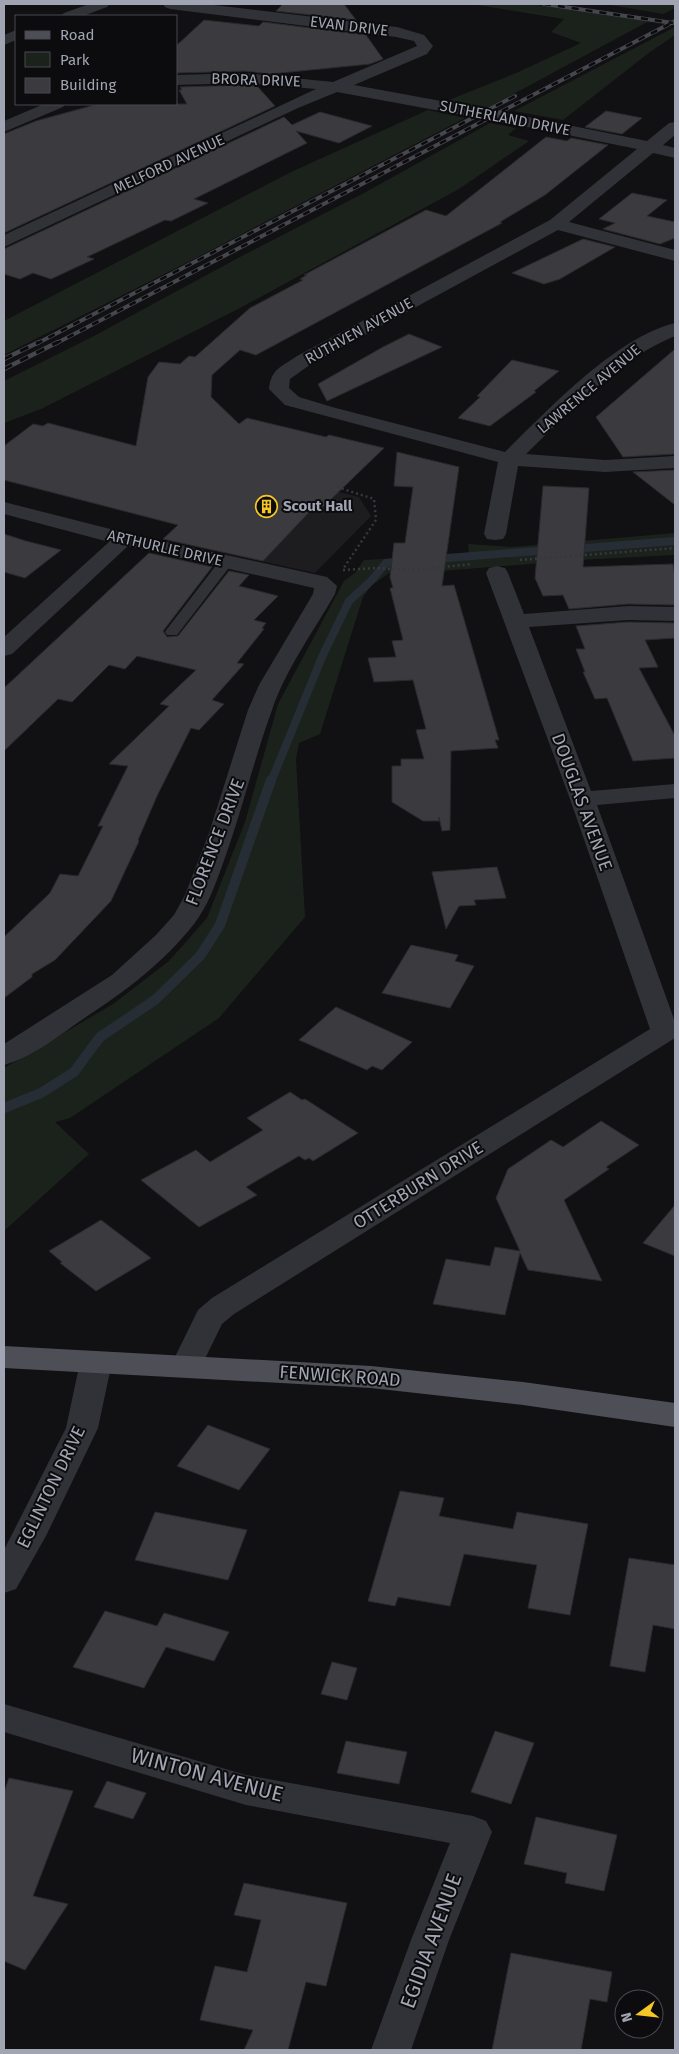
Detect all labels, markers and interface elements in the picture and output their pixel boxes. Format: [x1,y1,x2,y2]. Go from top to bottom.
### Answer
street label: EVAN DRIVE [309,12,389,40]
legend [15,15,178,105]
text: Road [60,26,95,44]
text: Park [60,51,90,69]
street label: BRORA DRIVE [211,69,301,91]
text: Building [60,76,116,94]
street label: SUTHERLAND DRIVE [438,97,572,139]
street label: MELFORD AVENUE [111,130,227,198]
street label: RUTHVEN AVENUE [302,294,416,368]
street label: LAWRENCE AVENUE [534,341,644,437]
building icon: Scout Hall [255,494,279,518]
place label: Scout Hall [283,497,353,515]
street label: ARTHURLIE DRIVE [106,526,224,570]
street label: DOUGLAS AVENUE [547,730,617,874]
street label: FLORENCE DRIVE [181,775,249,909]
street label: OTTERBURN DRIVE [349,1136,487,1234]
street label: FENWICK ROAD [279,1361,401,1391]
street label: EGLINTON DRIVE [12,1422,90,1552]
street label: WINTON AVENUE [128,1742,286,1808]
street label: EGIDIA AVENUE [395,1870,467,2012]
north arrow [614,1989,664,2039]
text: N [618,2011,636,2024]

